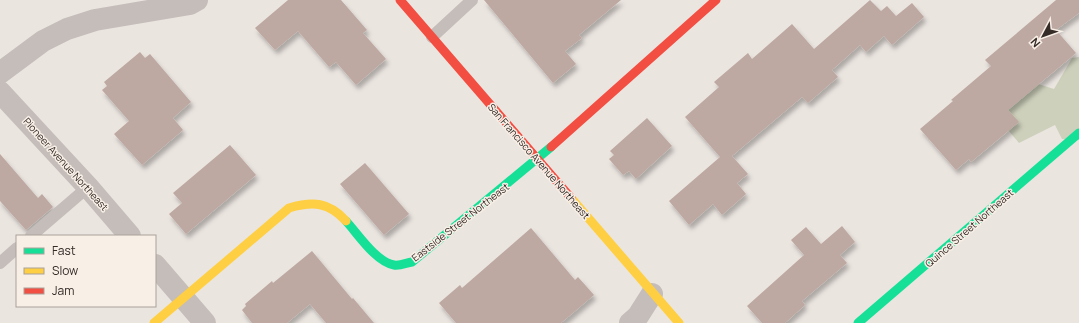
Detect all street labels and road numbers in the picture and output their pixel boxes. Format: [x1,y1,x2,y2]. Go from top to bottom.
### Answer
street label: San Francisco Avenue Northeast [485,100,593,222]
street label: Pioneer Avenue Northeast [20,115,112,213]
street label: Eastside Street Northeast [408,180,512,264]
street label: Quince Street Northeast [922,186,1016,270]

